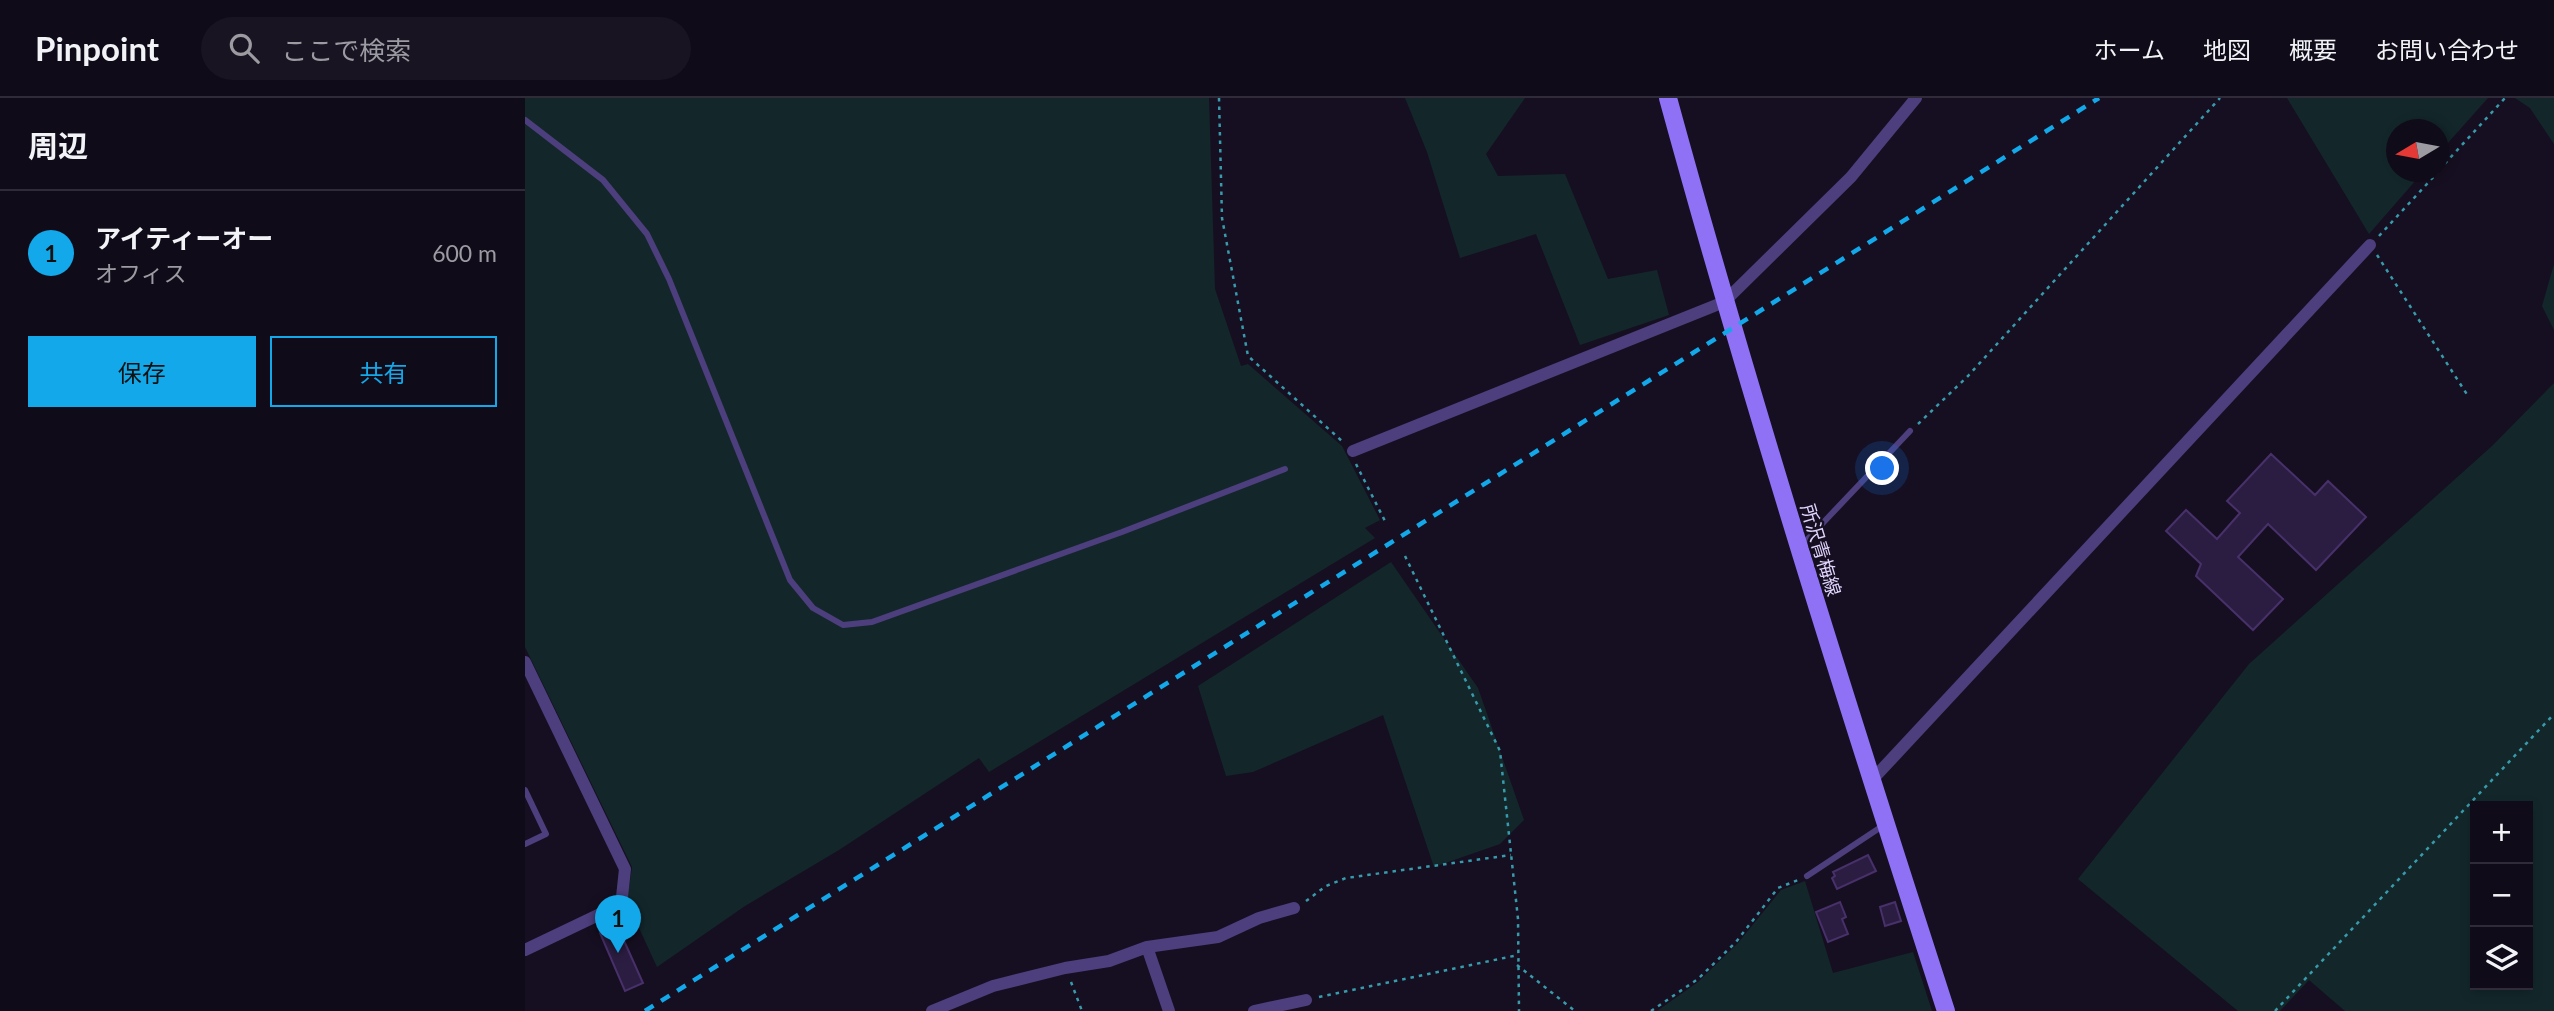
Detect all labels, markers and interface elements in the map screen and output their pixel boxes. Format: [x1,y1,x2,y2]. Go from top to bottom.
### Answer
search box [201,17,691,80]
text: Pinpoint [35,28,159,68]
icon: search [225,29,263,67]
text: ここで検索 [281,34,411,66]
text: ホーム [2094,35,2165,64]
text: 地図 [2203,35,2251,64]
text: 概要 [2289,35,2337,64]
text: お問い合わせ [2375,35,2519,64]
north arrow [2386,119,2449,182]
text: 周辺 [28,127,88,163]
text: アイティーオー [95,222,274,254]
text: 1 [44,239,58,267]
text: 600 m [432,239,497,267]
text: オフィス [95,259,187,287]
button: 保存 [28,336,256,407]
button: 共有 [270,336,497,407]
your location [1865,451,1899,485]
street label: 所沢青梅線 [1797,501,1846,599]
map controls [2470,801,2533,990]
button: + [2470,801,2533,864]
button: − [2470,864,2533,927]
pin: 1 [595,895,641,953]
button: layers [2470,927,2533,990]

